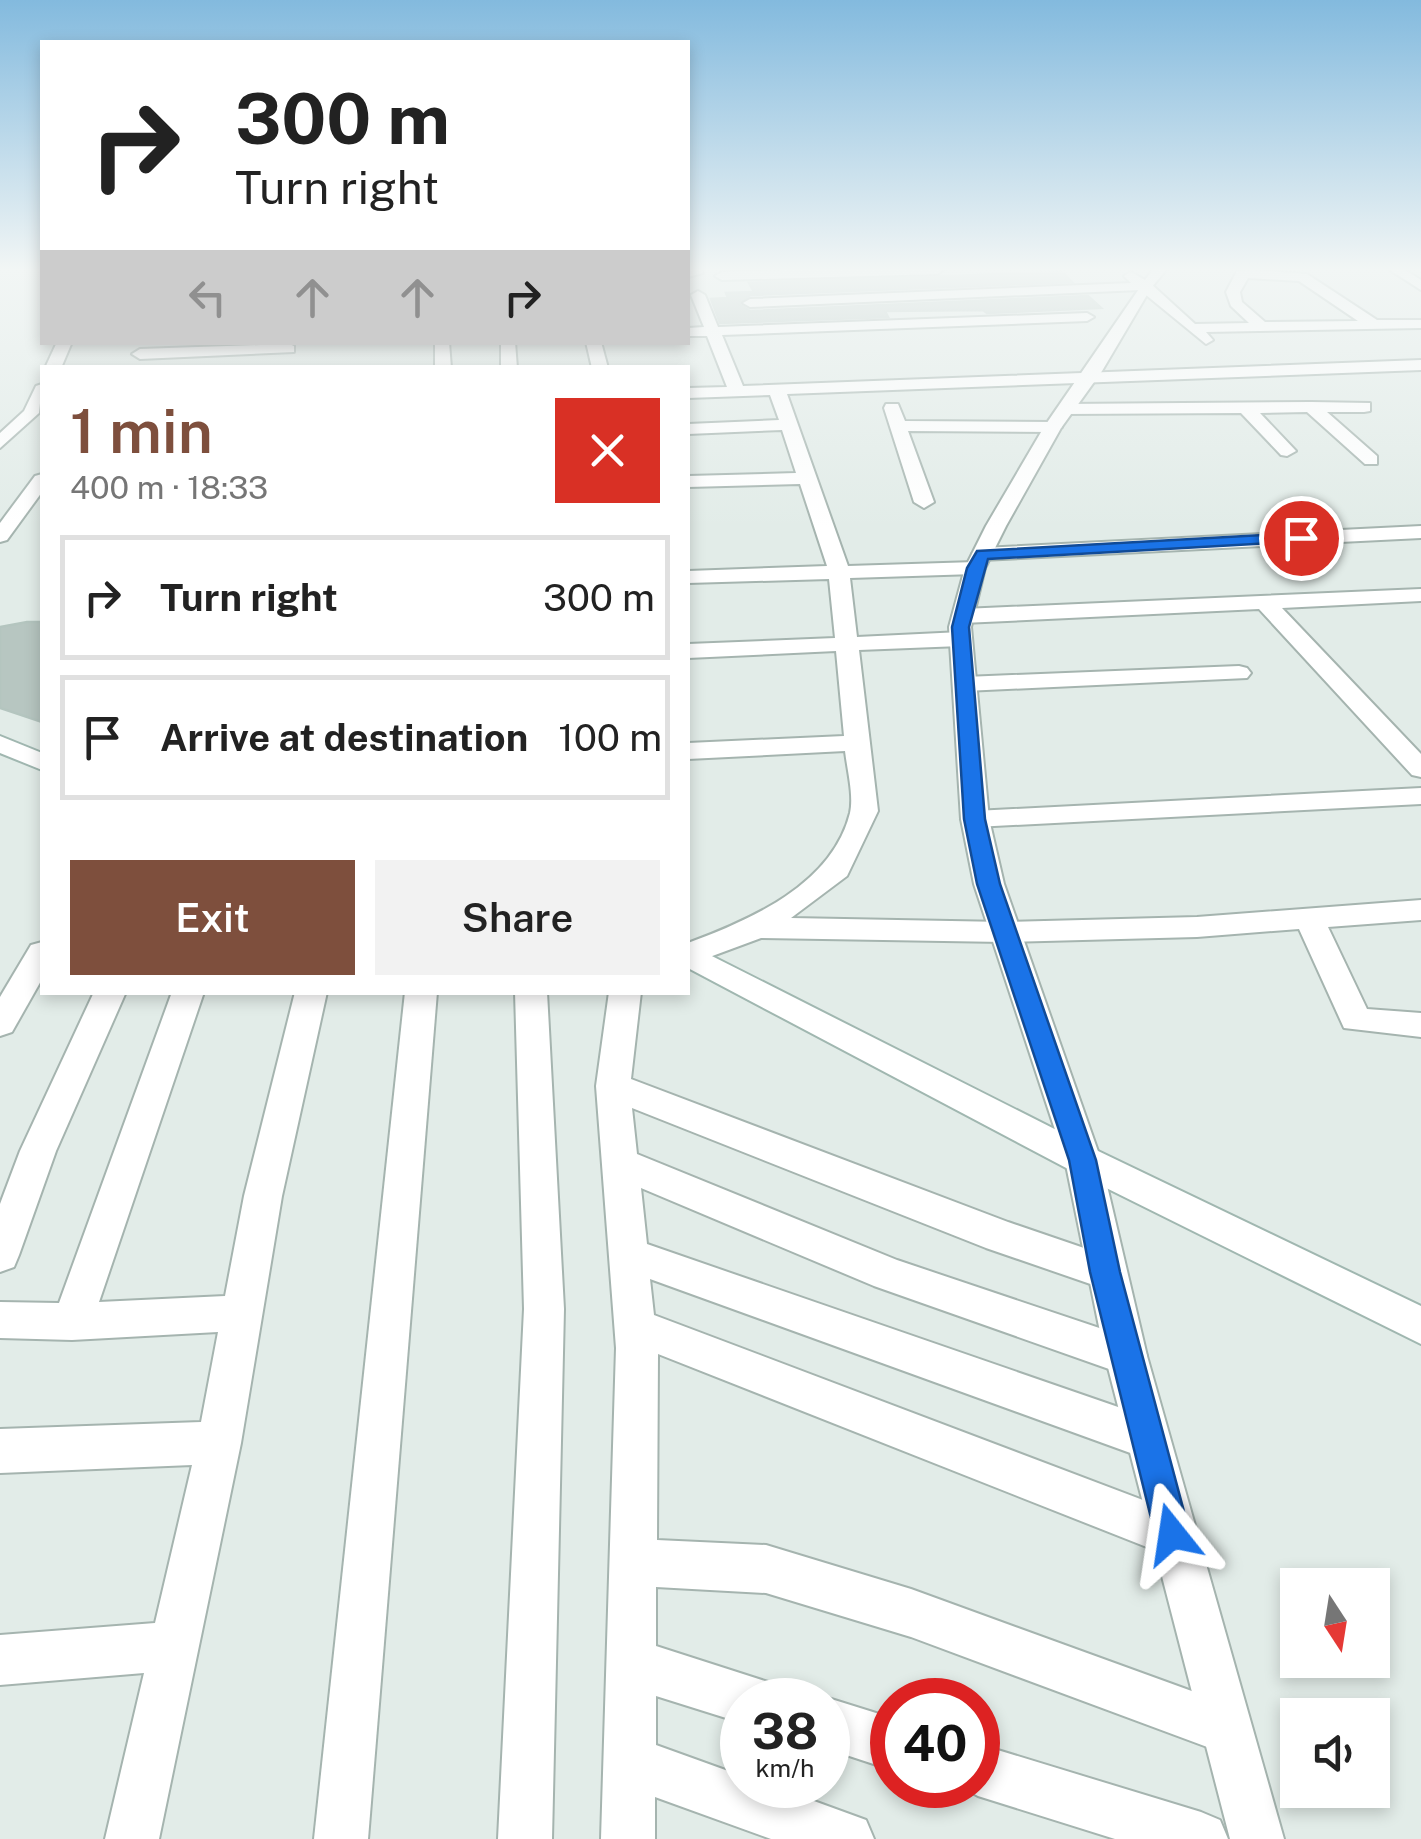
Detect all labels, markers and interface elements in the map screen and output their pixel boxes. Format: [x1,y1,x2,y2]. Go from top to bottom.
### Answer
text: 300 m [235,77,450,160]
icon: right [70,80,200,210]
text: Turn right [235,161,439,214]
icon: left [180,270,235,325]
icon: ahead [285,270,340,325]
icon: ahead [390,270,445,325]
icon: right [495,270,550,325]
text: 1 min [70,396,213,467]
button: close [555,398,660,503]
text: 400 m · 18:33 [70,469,268,506]
pin [1259,496,1344,581]
icon: arrive [1274,511,1329,566]
icon: right [75,570,130,625]
text: Turn right [160,575,338,620]
text: 300 m [543,575,655,620]
icon: arrive [75,710,130,765]
text: Arrive at destination [160,715,528,760]
text: 100 m [558,715,662,760]
button: Exit [70,860,355,975]
button: Share [375,860,660,975]
position arrow [1120,1482,1224,1586]
north arrow [1280,1568,1390,1678]
map controls [1280,1568,1390,1808]
speed limit sign: 40 [870,1678,1000,1808]
button: sound [1280,1698,1390,1808]
text: 38 [752,1701,818,1760]
text: km/h [756,1753,814,1783]

